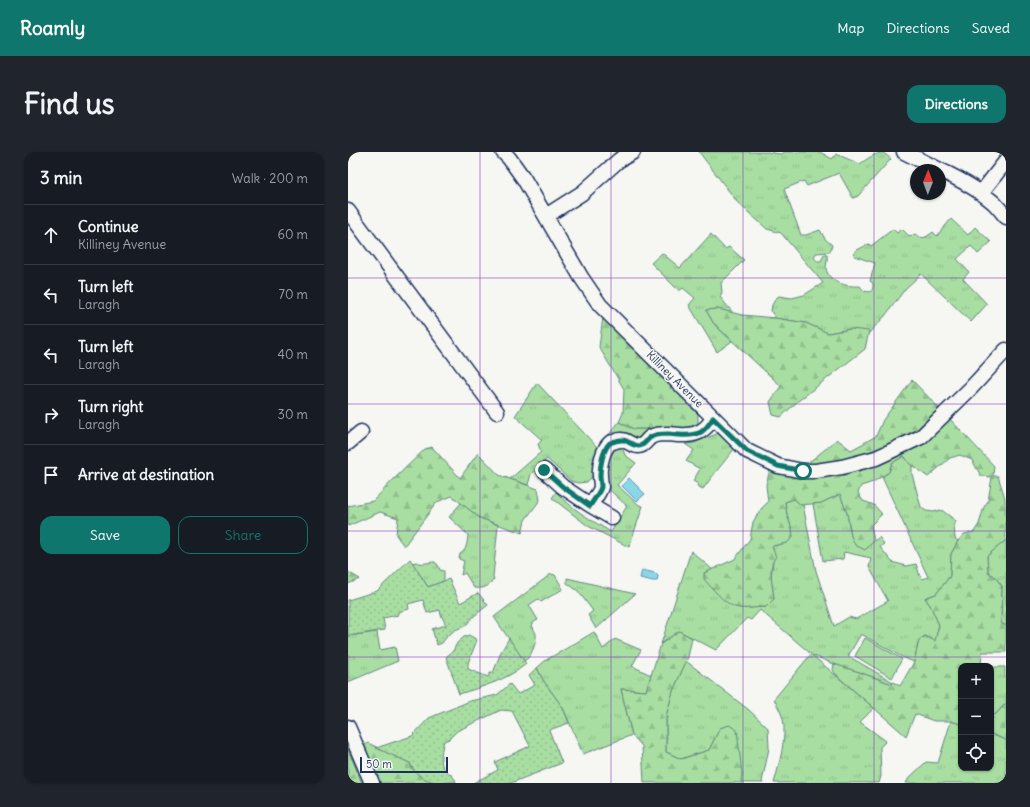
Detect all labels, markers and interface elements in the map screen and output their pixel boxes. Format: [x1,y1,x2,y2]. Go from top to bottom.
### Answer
text: Roamly [20,16,85,40]
text: Map [837,19,864,37]
text: Directions [886,19,950,37]
text: Saved [972,19,1010,37]
button: Directions [907,85,1006,123]
text: Find us [24,86,115,122]
north arrow [910,164,946,200]
text: 3 min [40,167,82,189]
text: Walk · 200 m [232,170,308,187]
text: Continue [78,217,139,236]
icon: ahead [40,224,62,246]
text: 60 m [277,226,308,243]
text: Killiney Avenue [78,236,166,253]
text: Turn left [78,277,133,296]
icon: left [40,284,62,306]
text: 70 m [279,286,308,303]
text: Laragh [78,296,120,313]
text: Turn left [78,337,133,356]
icon: left [40,344,62,366]
text: 40 m [277,346,308,363]
street label: Killiney Avenue [644,348,706,410]
text: Laragh [78,356,120,373]
text: Turn right [78,397,143,416]
icon: right [40,404,62,426]
text: 30 m [278,406,308,423]
text: Laragh [78,416,120,433]
route end [535,461,553,479]
route start [794,462,812,480]
icon: arrive [40,464,62,486]
text: Arrive at destination [78,465,214,484]
button: Save [40,516,170,554]
button: Share [178,516,308,554]
map controls [958,663,994,771]
button: + [958,663,994,699]
button: − [958,699,994,735]
button: locate [958,735,994,771]
scale bar [360,755,448,774]
text: 50 m [366,757,392,771]

